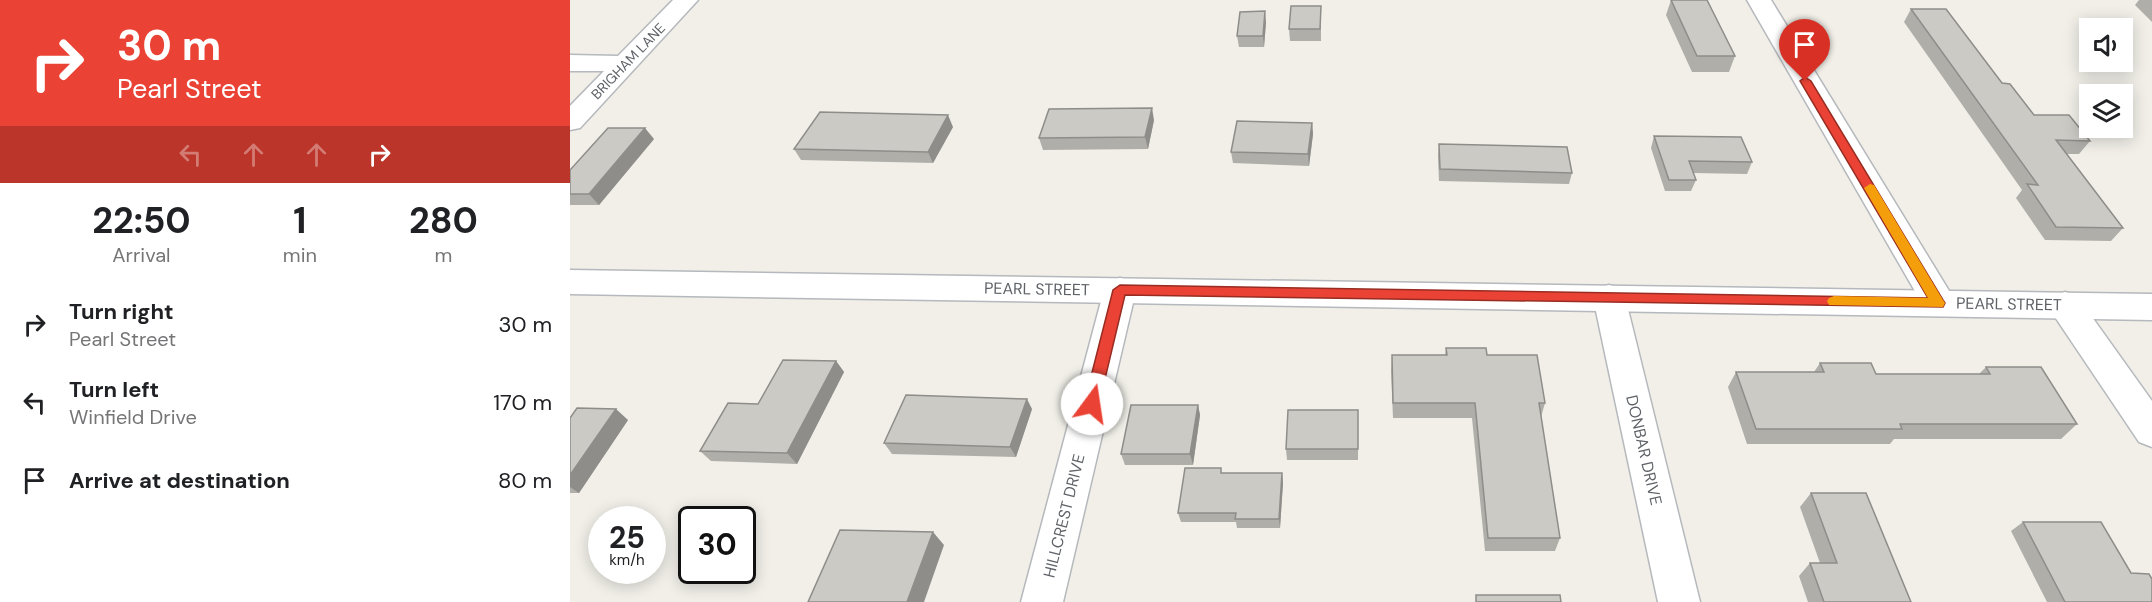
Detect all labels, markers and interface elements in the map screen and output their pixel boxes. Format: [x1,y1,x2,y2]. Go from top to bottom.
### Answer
text: 30 m [117,18,221,73]
map controls [2079,18,2133,138]
button: sound [2079,18,2133,72]
street label: BRIGHAM LANE [587,19,669,103]
pin [1779,19,1830,81]
icon: right [18,24,96,102]
icon: arrive [1788,28,1821,61]
text: Pearl Street [117,71,262,106]
button: layers [2079,84,2133,138]
icon: left [174,138,207,171]
icon: ahead [237,138,270,171]
icon: ahead [300,138,333,171]
icon: right [363,138,396,171]
text: 22:50 [92,197,191,244]
text: 1 [293,197,306,244]
text: 280 [409,197,478,244]
text: Arrival [112,242,171,268]
text: min [283,242,317,268]
text: m [435,242,452,268]
street label: PEARL STREET [984,278,1090,300]
street label: PEARL STREET [1956,293,2062,315]
text: Turn right [69,297,174,326]
icon: right [18,308,51,341]
text: 30 m [498,310,552,339]
text: Pearl Street [69,326,176,352]
position arrow [1060,372,1124,436]
text: Turn left [69,375,159,404]
icon: left [18,386,51,419]
text: 170 m [493,388,552,417]
street label: DONBAR DRIVE [1621,393,1667,507]
text: Winfield Drive [69,404,197,430]
street label: HILLCREST DRIVE [1038,452,1090,580]
icon: arrive [18,464,51,497]
text: Arrive at destination [69,466,290,495]
text: 80 m [498,466,552,495]
speed limit sign: 30 [678,506,756,584]
text: 25 [609,518,645,557]
text: km/h [609,550,645,570]

